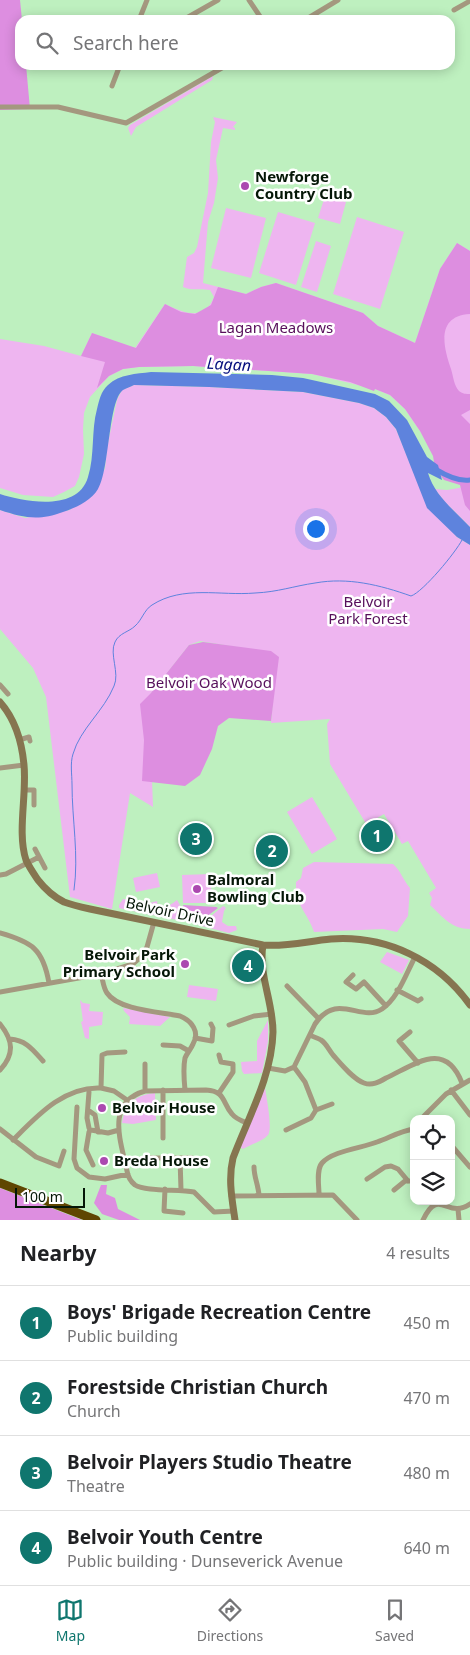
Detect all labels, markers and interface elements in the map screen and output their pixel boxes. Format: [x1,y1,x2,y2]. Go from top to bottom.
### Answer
search box [15,15,455,70]
icon: search [33,29,61,57]
text: Search here [73,30,179,56]
place label: Newforge Country Club [255,166,353,203]
marker: Newforge Country Club [239,180,251,192]
park label: Lagan Meadows [219,317,333,337]
water label: Lagan [206,352,252,376]
your location [303,516,329,542]
park label: Belvoir Park Forest [328,591,408,628]
park label: Belvoir Oak Wood [146,672,272,692]
pin: 1 [361,817,393,855]
pin: 3 [180,820,212,858]
pin: 2 [256,832,288,870]
place label: Balmoral Bowling Club [207,869,304,906]
marker: Balmoral Bowling Club [191,883,203,895]
street label: Belvoir Drive [124,892,216,930]
place label: Belvoir Park Primary School [63,944,176,981]
pin: 4 [232,947,264,985]
marker: Belvoir Park Primary School [179,958,191,970]
place label: Belvoir House [112,1097,216,1117]
marker: Belvoir House [96,1102,108,1114]
map controls [410,1115,455,1205]
button: locate [410,1115,455,1160]
place label: Breda House [114,1150,209,1170]
marker: Breda House [98,1155,110,1167]
button: layers [410,1160,455,1205]
scale bar [15,1185,85,1208]
text: 100 m [22,1187,63,1206]
text: Nearby [20,1239,96,1267]
text: 4 results [386,1242,450,1264]
text: Boys' Brigade Recreation Centre [67,1299,371,1325]
text: 1 [31,1312,41,1334]
text: 450 m [403,1312,450,1334]
text: Public building [67,1325,178,1347]
text: Forestside Christian Church [67,1374,328,1400]
text: 2 [31,1387,41,1409]
text: 470 m [403,1387,450,1409]
text: Church [67,1400,121,1422]
text: Belvoir Players Studio Theatre [67,1449,352,1475]
text: 3 [31,1462,41,1484]
text: 480 m [403,1462,450,1484]
text: Theatre [67,1475,125,1497]
text: Belvoir Youth Centre [67,1524,263,1550]
text: 4 [31,1537,41,1559]
text: 640 m [403,1537,450,1559]
text: Public building · Dunseverick Avenue [67,1550,343,1572]
tab: Map [56,1596,85,1645]
tab: Directions [197,1596,263,1645]
tab: Saved [375,1596,414,1645]

